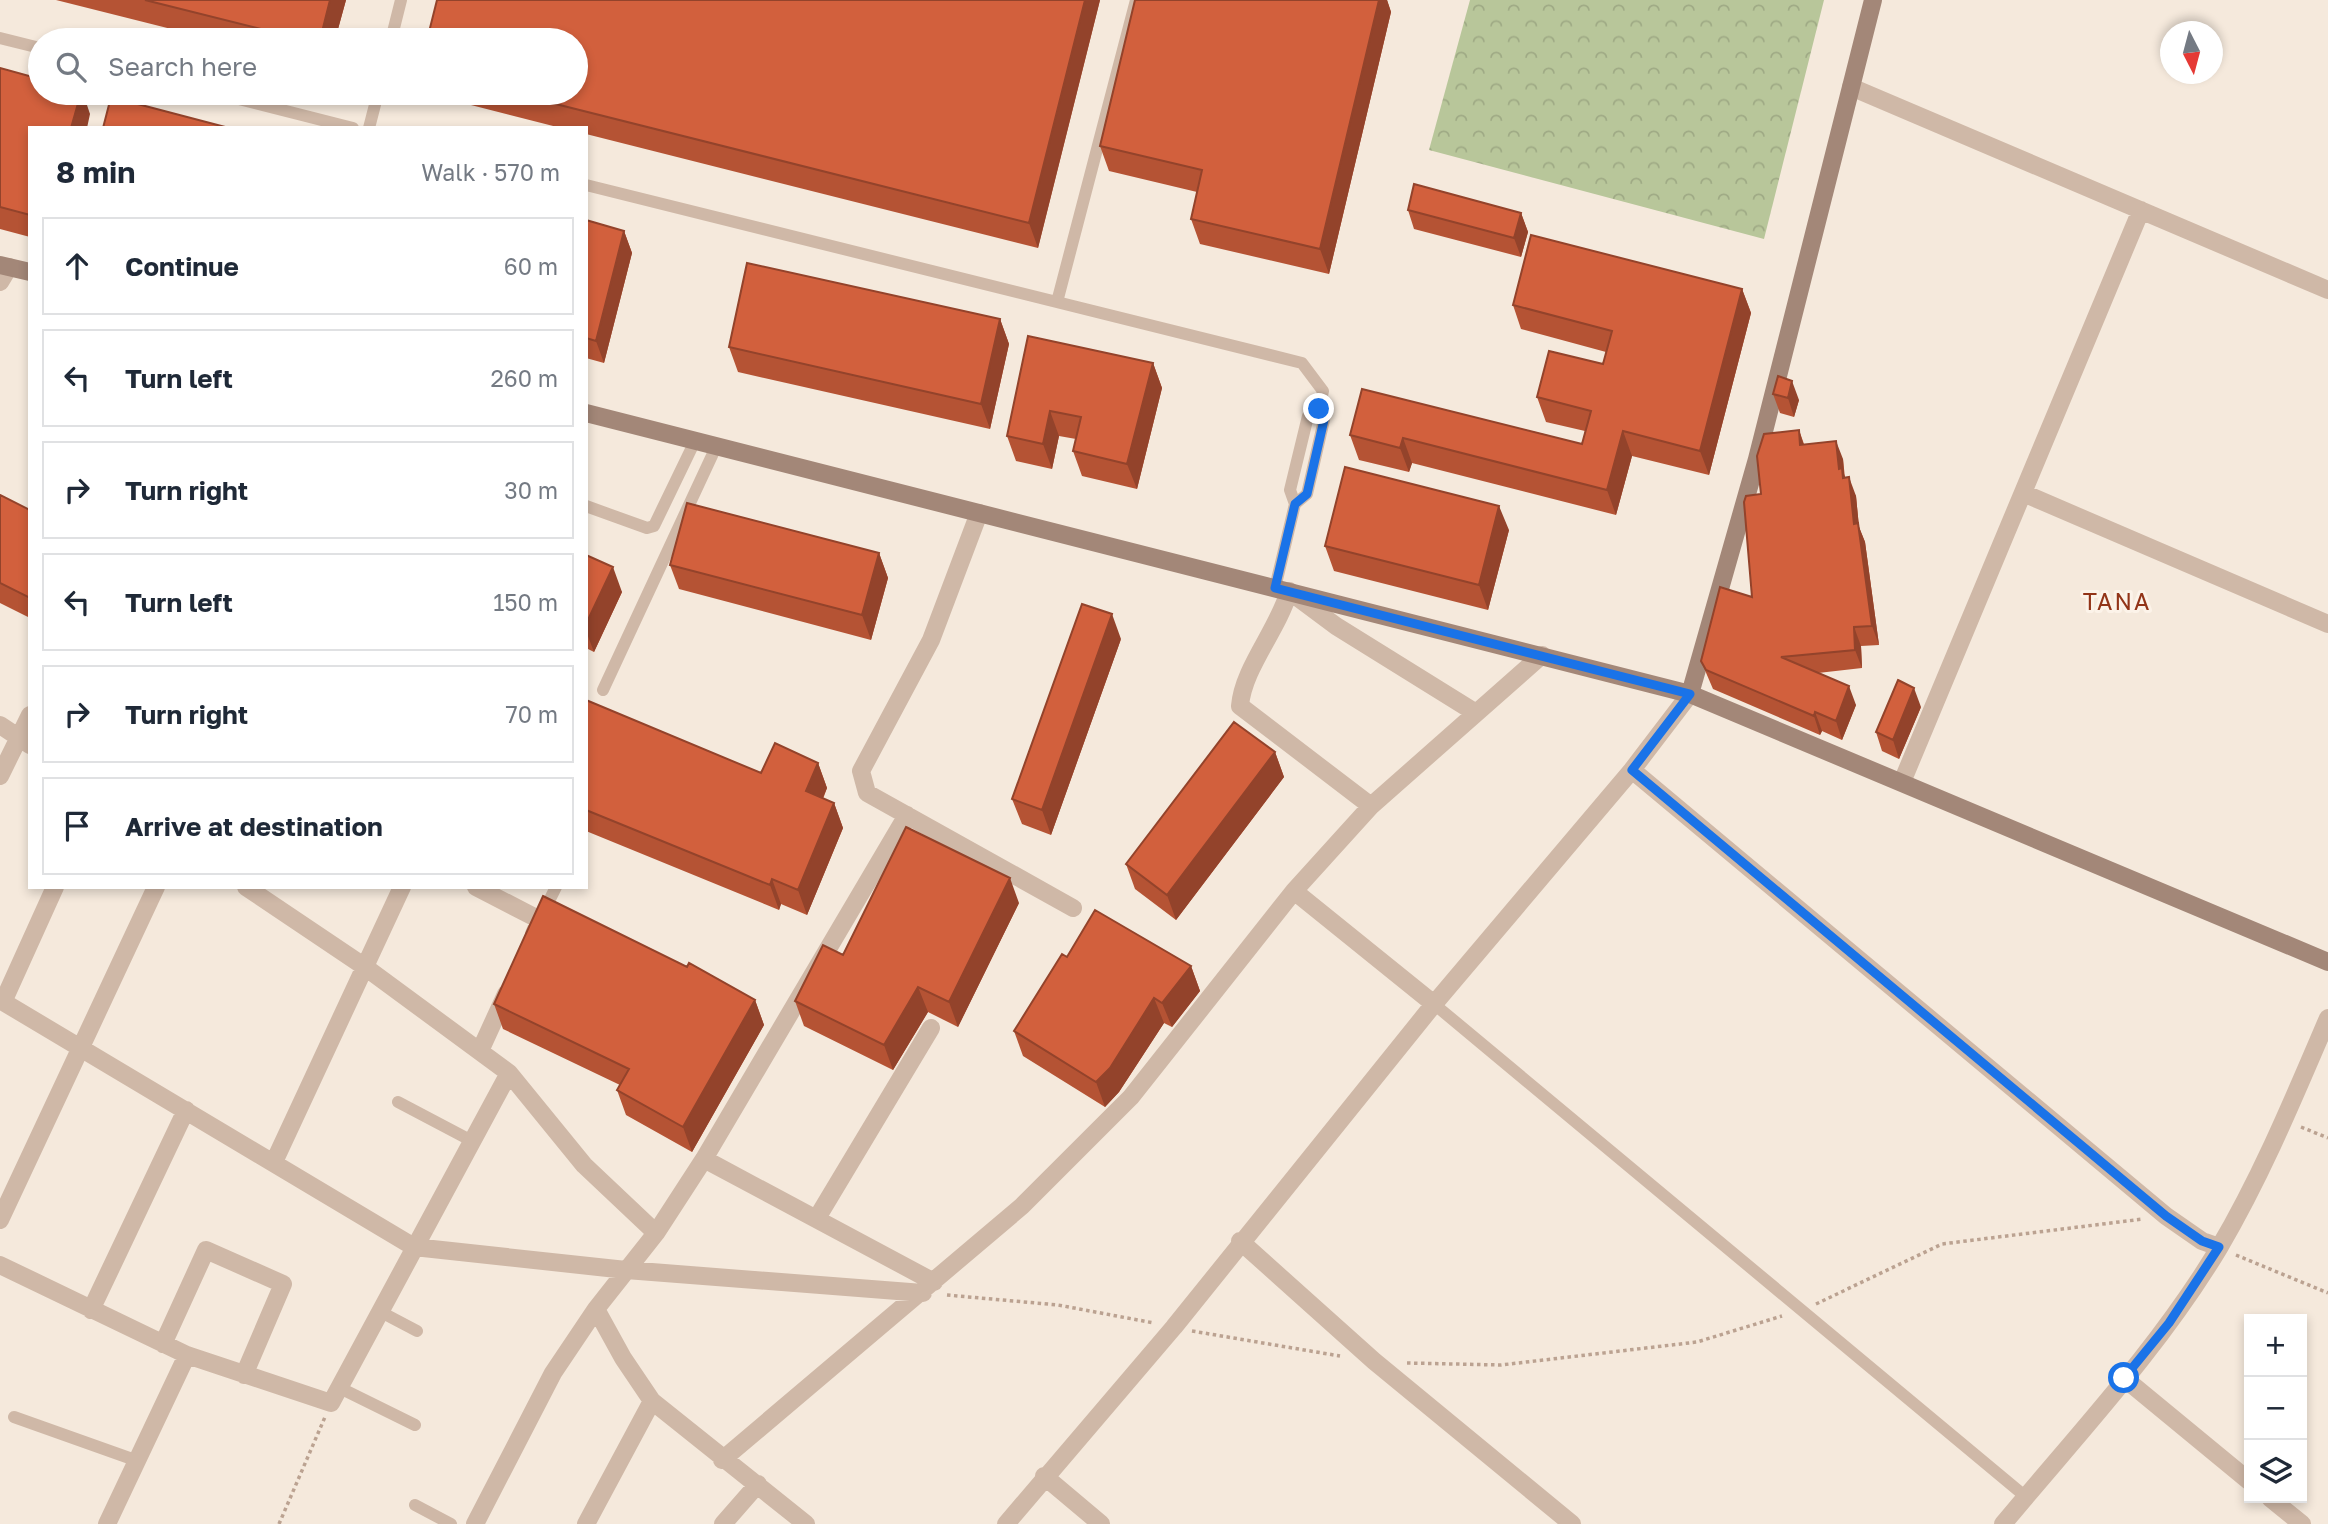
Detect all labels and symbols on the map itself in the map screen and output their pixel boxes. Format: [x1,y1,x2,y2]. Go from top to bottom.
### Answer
north arrow [2160,21,2223,84]
route end [1303,393,1334,424]
district label: TANA [2083,587,2151,615]
route start [2108,1362,2139,1393]

